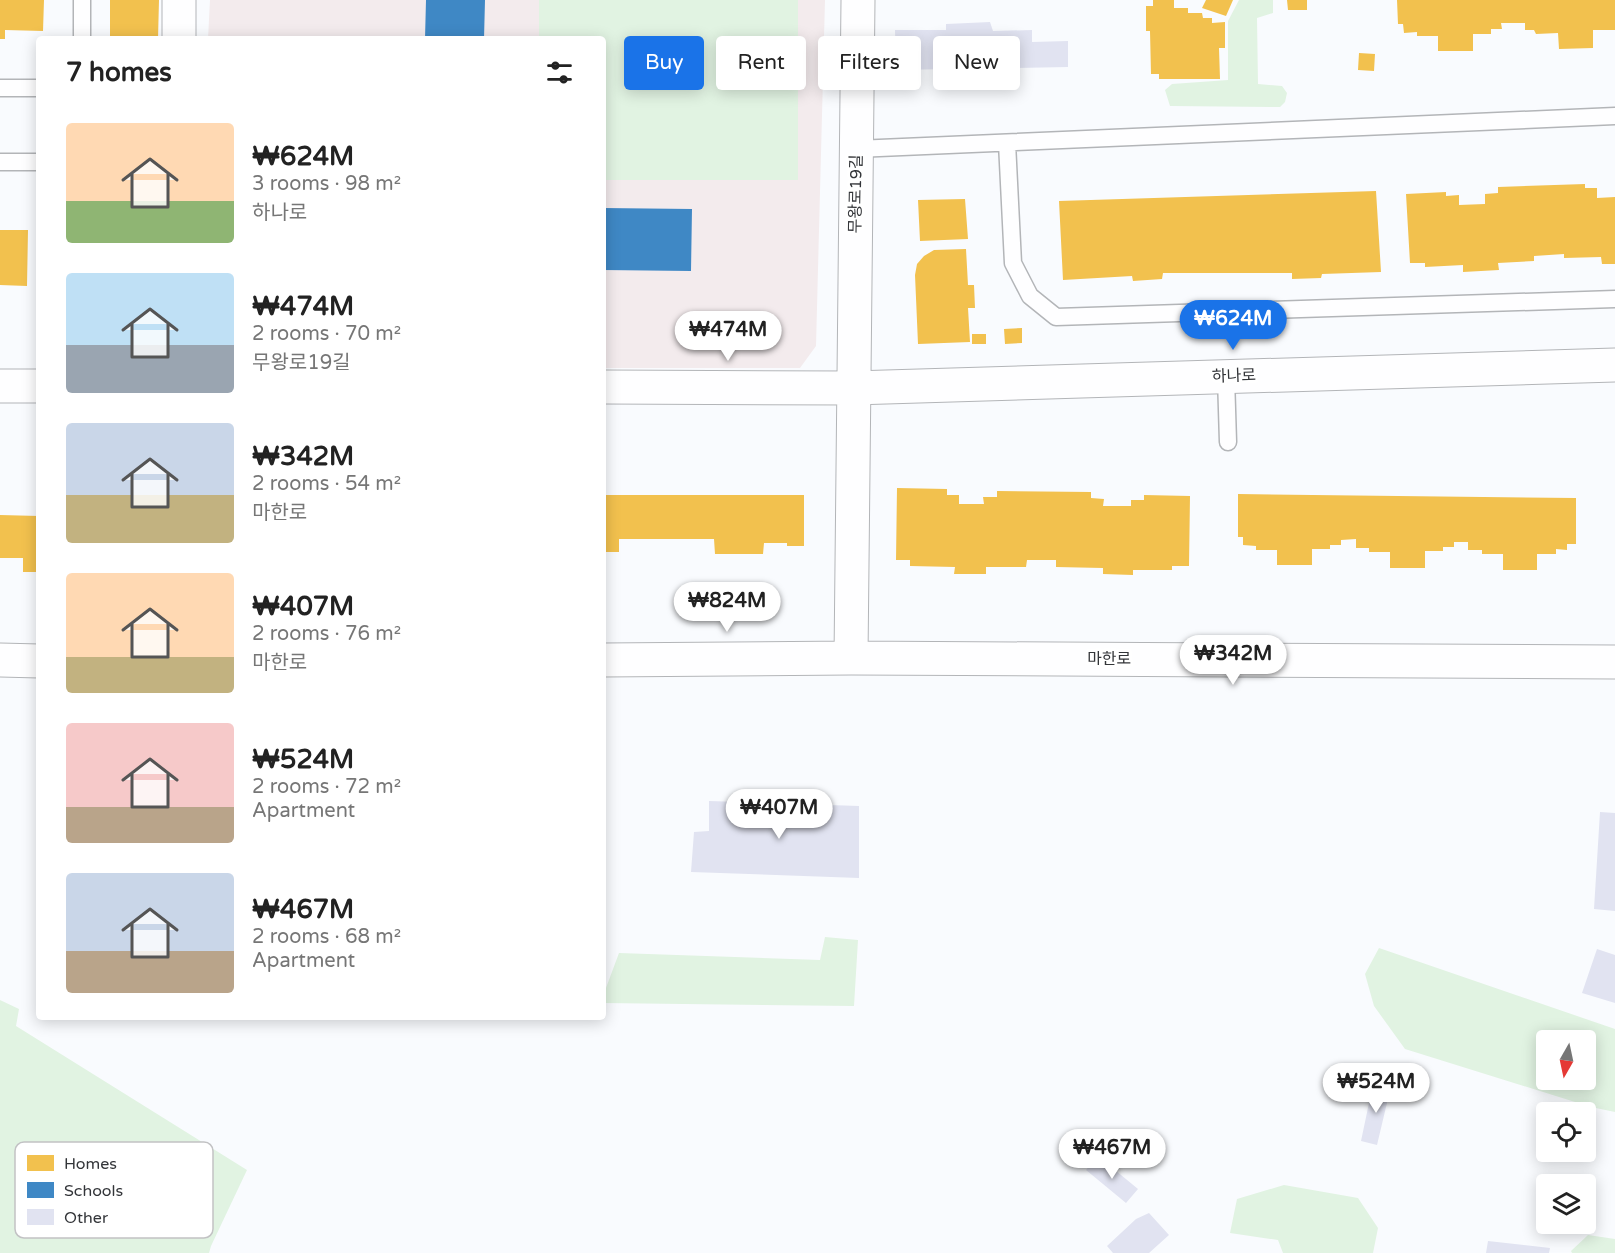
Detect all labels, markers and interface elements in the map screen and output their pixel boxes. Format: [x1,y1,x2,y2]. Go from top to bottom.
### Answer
chip: Buy [624,36,704,90]
chip: Rent [716,36,806,90]
chip: Filters [818,36,921,90]
chip: New [933,36,1020,90]
icon: filters [543,56,576,89]
text: 7 homes [66,57,172,88]
text: ₩624M [252,141,354,172]
icon: home [114,147,186,219]
street label: 무왕로19길 [845,154,867,234]
text: 3 rooms · 98 m² [252,172,401,196]
text: 하나로 [252,201,307,225]
text: ₩474M [252,291,354,322]
icon: home [114,297,186,369]
pin: ₩624M [1191,300,1275,351]
text: ₩624M [1194,307,1272,331]
pin: ₩474M [686,311,770,362]
text: ₩474M [689,318,767,342]
text: 2 rooms · 70 m² [252,322,401,346]
text: 무왕로19길 [252,351,351,375]
street label: 하나로 [1212,365,1257,387]
text: ₩342M [252,441,354,472]
icon: home [114,447,186,519]
text: 2 rooms · 54 m² [252,472,401,496]
text: 마한로 [252,501,307,525]
pin: ₩824M [685,582,769,633]
text: ₩824M [688,589,766,613]
text: ₩407M [252,591,354,622]
icon: home [114,597,186,669]
text: 2 rooms · 76 m² [252,622,401,646]
pin: ₩342M [1191,635,1275,686]
text: ₩342M [1194,642,1272,666]
street label: 마한로 [1087,649,1131,669]
text: 마한로 [252,651,307,675]
text: ₩524M [252,744,354,775]
icon: home [114,747,186,819]
text: 2 rooms · 72 m² [252,775,401,799]
pin: ₩407M [737,789,821,840]
text: ₩407M [740,796,818,820]
text: Apartment [252,799,355,823]
text: ₩467M [252,894,354,925]
icon: home [114,897,186,969]
text: 2 rooms · 68 m² [252,925,401,949]
text: Apartment [252,949,355,973]
north arrow [1536,1030,1596,1090]
map controls [1536,1030,1596,1234]
pin: ₩524M [1334,1063,1418,1114]
text: ₩524M [1337,1070,1415,1094]
button: locate [1536,1102,1596,1162]
pin: ₩467M [1070,1129,1154,1180]
text: ₩467M [1073,1136,1151,1160]
legend [15,1142,213,1238]
text: Homes [64,1154,117,1174]
button: layers [1536,1174,1596,1234]
text: Schools [64,1181,123,1201]
text: Other [64,1208,109,1228]

